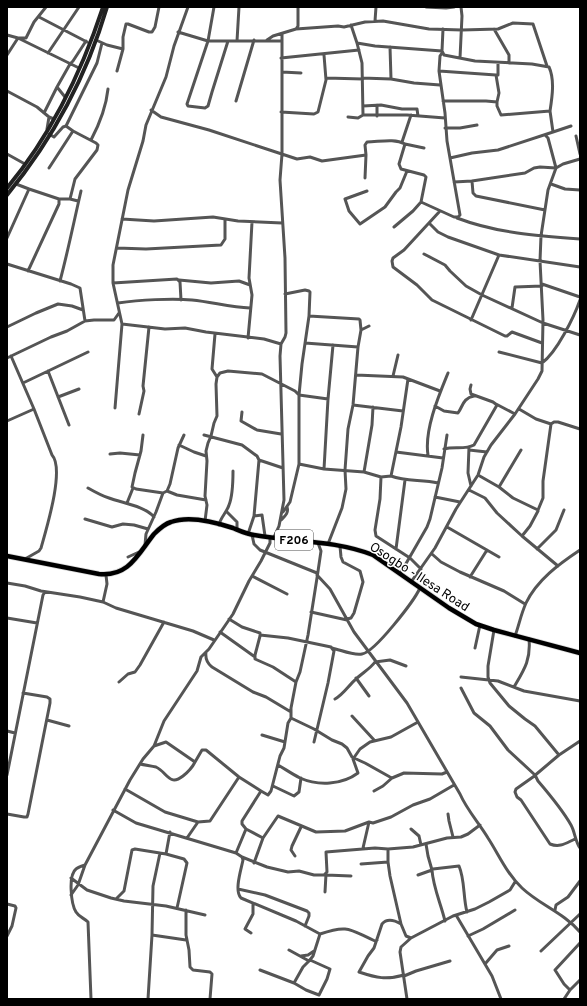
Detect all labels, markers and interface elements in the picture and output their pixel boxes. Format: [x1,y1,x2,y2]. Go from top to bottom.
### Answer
road number: F206 [275,530,313,550]
street label: Osogbo - Ilesa Road [366,539,472,616]

